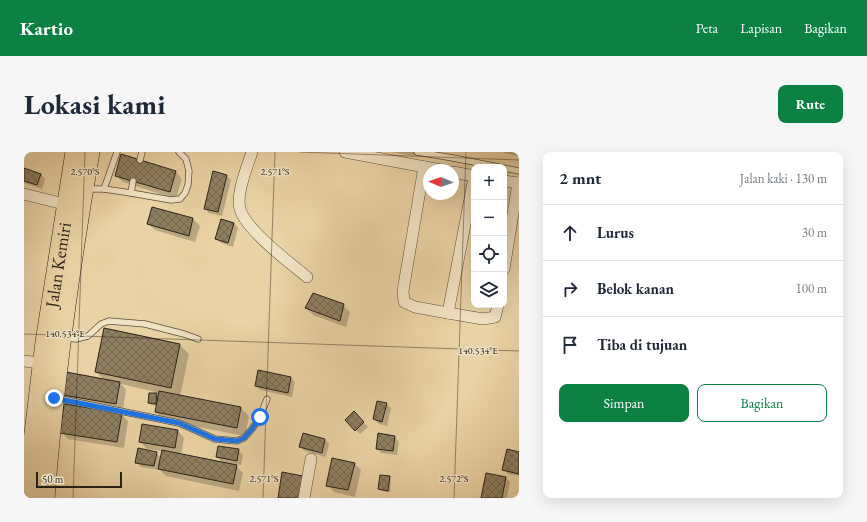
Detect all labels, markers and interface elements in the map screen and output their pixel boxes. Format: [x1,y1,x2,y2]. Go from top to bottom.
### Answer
text: Kartio [20,16,73,41]
text: Peta [696,19,718,37]
text: Lapisan [740,19,782,37]
text: Bagikan [804,19,847,37]
button: Rute [778,85,843,123]
text: Lokasi kami [24,86,165,122]
north arrow [423,164,459,200]
map controls [471,164,507,308]
button: + [471,164,507,200]
text: 2.570°S [70,165,100,178]
text: 2.571°S [260,165,290,178]
text: 2 mnt [559,167,601,189]
text: Jalan kaki · 130 m [740,170,827,187]
button: − [471,200,507,236]
street label: Jalan Kemiri [39,220,75,311]
icon: ahead [559,222,581,244]
text: Lurus [597,223,634,242]
text: 30 m [802,224,827,241]
button: locate [471,236,507,272]
button: layers [471,272,507,308]
icon: right [559,278,581,300]
text: Belok kanan [597,279,674,298]
text: 100 m [796,280,827,297]
text: 140.534°E [45,327,85,340]
icon: arrive [559,334,581,356]
text: Tiba di tujuan [597,335,687,354]
text: 140.534°E [458,344,498,357]
button: Simpan [559,384,689,422]
button: Bagikan [697,384,827,422]
route end [45,389,63,407]
route start [251,408,269,426]
scale bar [36,470,122,489]
text: 50 m [42,472,63,486]
text: 2.571°S [249,472,279,485]
text: 2.572°S [439,472,469,485]

